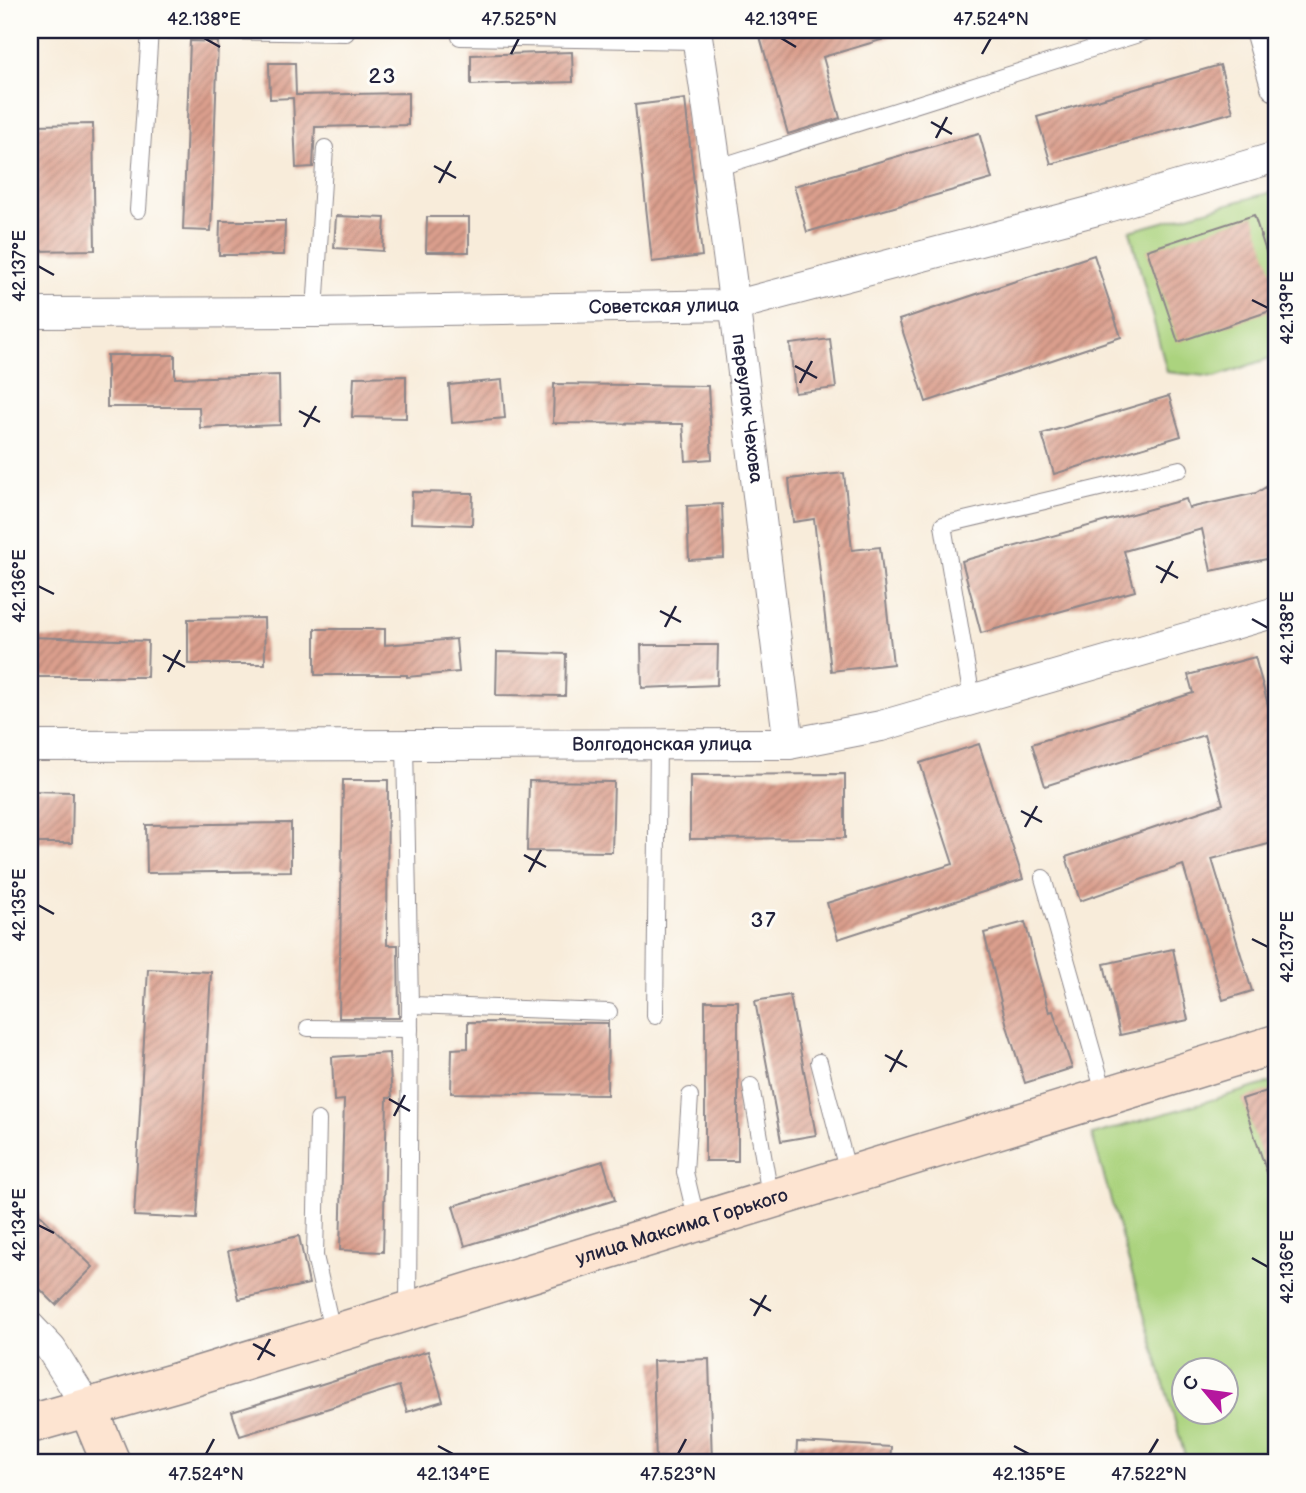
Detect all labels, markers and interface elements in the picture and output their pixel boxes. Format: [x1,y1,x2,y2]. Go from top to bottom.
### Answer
text: 42.138°E [167,9,241,30]
text: 47.525°N [481,9,557,30]
text: 42.139°E [744,9,818,30]
text: 47.524°N [953,9,1029,30]
district label: 23 [369,64,397,89]
text: 42.137°E [9,230,30,302]
text: 42.139°E [1277,271,1298,345]
street label: Советская улица [589,293,739,319]
street label: переулок Чехова [727,332,768,485]
text: 42.136°E [9,549,30,623]
text: 42.138°E [1277,591,1298,665]
street label: Волгодонская улица [572,733,752,756]
text: 42.135°E [9,868,30,942]
district label: 37 [750,908,778,933]
text: 42.137°E [1277,911,1298,983]
street label: улица Максима Горького [573,1183,791,1270]
text: 42.134°E [9,1188,30,1262]
text: 42.136°E [1277,1230,1298,1304]
north arrow [1170,1356,1240,1426]
text: С [1178,1372,1205,1395]
text: 47.524°N [168,1464,244,1485]
text: 42.134°E [416,1464,490,1485]
text: 47.523°N [640,1464,716,1485]
text: 42.135°E [992,1464,1066,1485]
text: 47.522°N [1111,1464,1187,1485]

